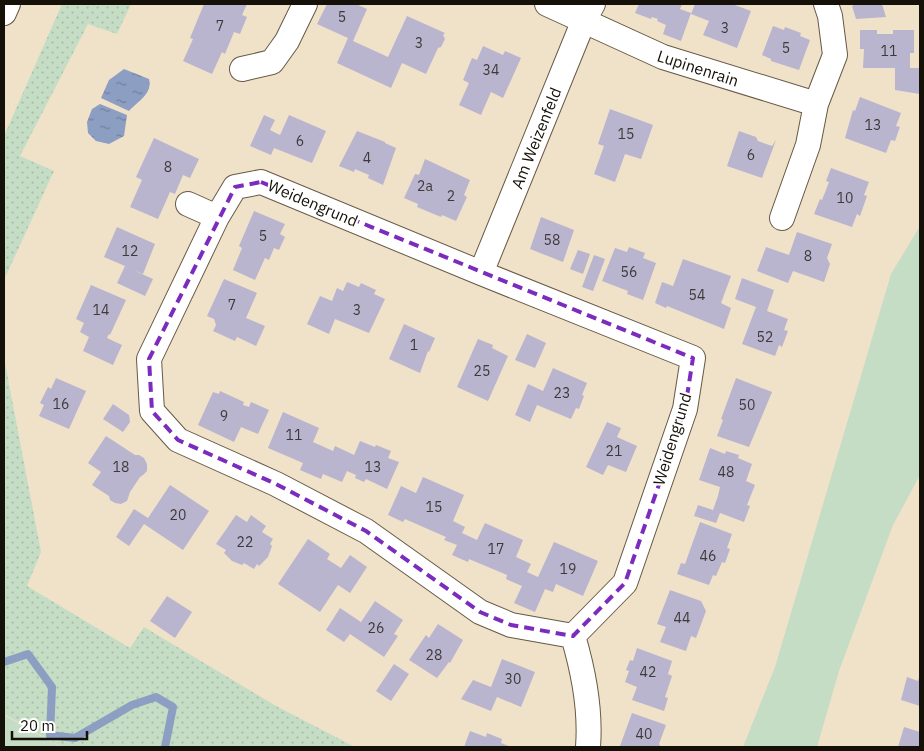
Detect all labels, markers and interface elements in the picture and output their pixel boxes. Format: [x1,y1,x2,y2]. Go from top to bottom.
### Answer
house number: 5 [338,8,346,26]
house number: 7 [216,17,224,35]
house number: 3 [721,19,729,37]
house number: 3 [415,34,423,52]
house number: 5 [782,39,790,57]
house number: 11 [881,42,897,60]
street label: Lupinenrain [655,45,741,91]
house number: 34 [483,61,499,79]
street label: Am Weizenfeld [507,84,565,192]
house number: 13 [865,116,881,134]
house number: 15 [618,125,634,143]
house number: 6 [296,132,304,150]
house number: 6 [747,146,755,164]
house number: 4 [363,149,371,167]
house number: 8 [164,158,172,176]
street label: Weidengrund [265,175,361,231]
house number: 2a [417,177,433,195]
house number: 2 [447,187,455,205]
house number: 10 [837,189,853,207]
house number: 5 [259,227,267,245]
house number: 58 [544,231,560,249]
house number: 12 [122,242,138,260]
house number: 8 [804,247,812,265]
house number: 56 [621,263,637,281]
house number: 54 [689,286,705,304]
house number: 7 [228,296,236,314]
house number: 14 [93,301,109,319]
house number: 3 [353,301,361,319]
house number: 52 [757,328,773,346]
house number: 1 [410,336,418,354]
house number: 25 [474,362,490,380]
house number: 23 [554,384,570,402]
street label: Weidengrund [648,390,696,488]
house number: 16 [53,395,69,413]
house number: 50 [739,396,755,414]
house number: 9 [220,407,228,425]
house number: 11 [286,426,302,444]
house number: 21 [606,442,622,460]
house number: 18 [113,458,129,476]
house number: 13 [365,458,381,476]
house number: 48 [718,463,734,481]
house number: 15 [426,498,442,516]
house number: 20 [170,506,186,524]
house number: 22 [237,533,253,551]
house number: 17 [488,540,504,558]
house number: 46 [700,547,716,565]
house number: 19 [560,560,576,578]
house number: 44 [674,609,690,627]
house number: 26 [368,619,384,637]
house number: 28 [426,646,442,664]
house number: 42 [640,663,656,681]
house number: 30 [505,670,521,688]
scale bar [12,708,88,740]
text: 20 m [20,716,55,735]
house number: 40 [636,725,652,743]

